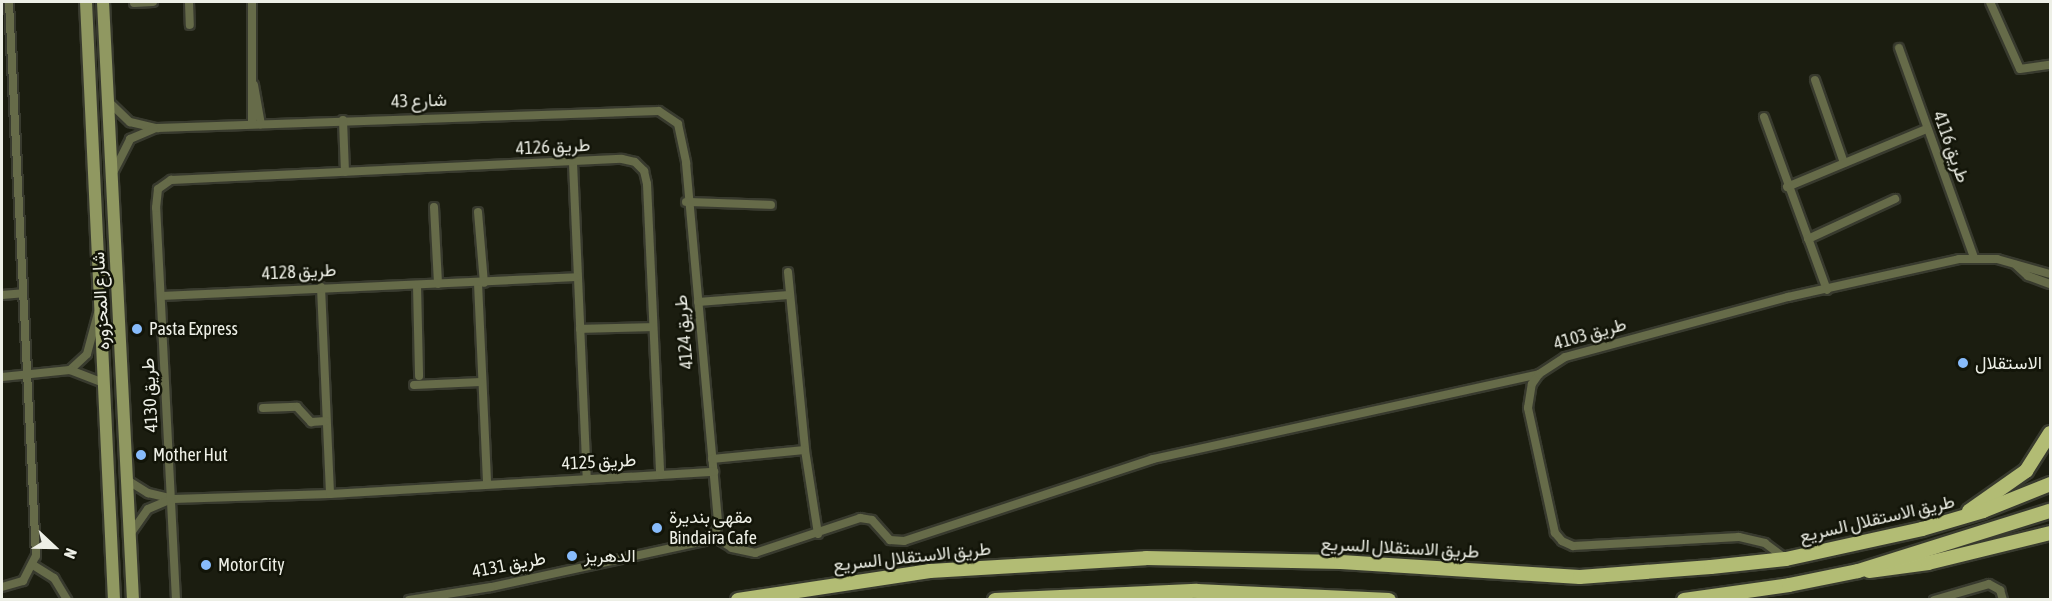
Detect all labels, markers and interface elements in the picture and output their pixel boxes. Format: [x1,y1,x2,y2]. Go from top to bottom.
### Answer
street label: شارع 43 [391,89,447,113]
street label: طريق 4116 [1928,108,1974,186]
street label: طريق 4126 [515,134,591,160]
street label: شارع المحزوره [88,251,114,351]
street label: طريق 4128 [261,259,337,285]
street label: طريق 4124 [670,294,698,370]
street label: طريق 4103 [1551,313,1629,355]
place label: Pasta Express [149,318,238,340]
marker: Pasta Express [130,322,144,336]
place label: الاستقلال [1975,352,2042,374]
marker: الاستقلال [1956,356,1970,370]
street label: طريق 4130 [137,357,163,433]
place label: Mother Hut [153,444,228,466]
marker: Mother Hut [134,448,148,462]
street label: طريق 4125 [561,449,637,475]
street label: طريق الاستقلال السريع [1797,491,1957,547]
place label: مقهى بنديرة Bindaira Cafe [669,507,757,550]
north arrow [24,517,84,577]
marker: مقهى بنديرة Bindaira Cafe [650,521,664,535]
street label: طريق الاستقلال السريع [1320,533,1480,563]
street label: طريق الاستقلال السريع [832,538,992,576]
place label: الدهريز [584,545,636,567]
text: N [61,546,81,561]
street label: طريق 4131 [470,547,548,583]
marker: الدهريز [565,549,579,563]
place label: Motor City [218,554,285,576]
marker: Motor City [199,558,213,572]

